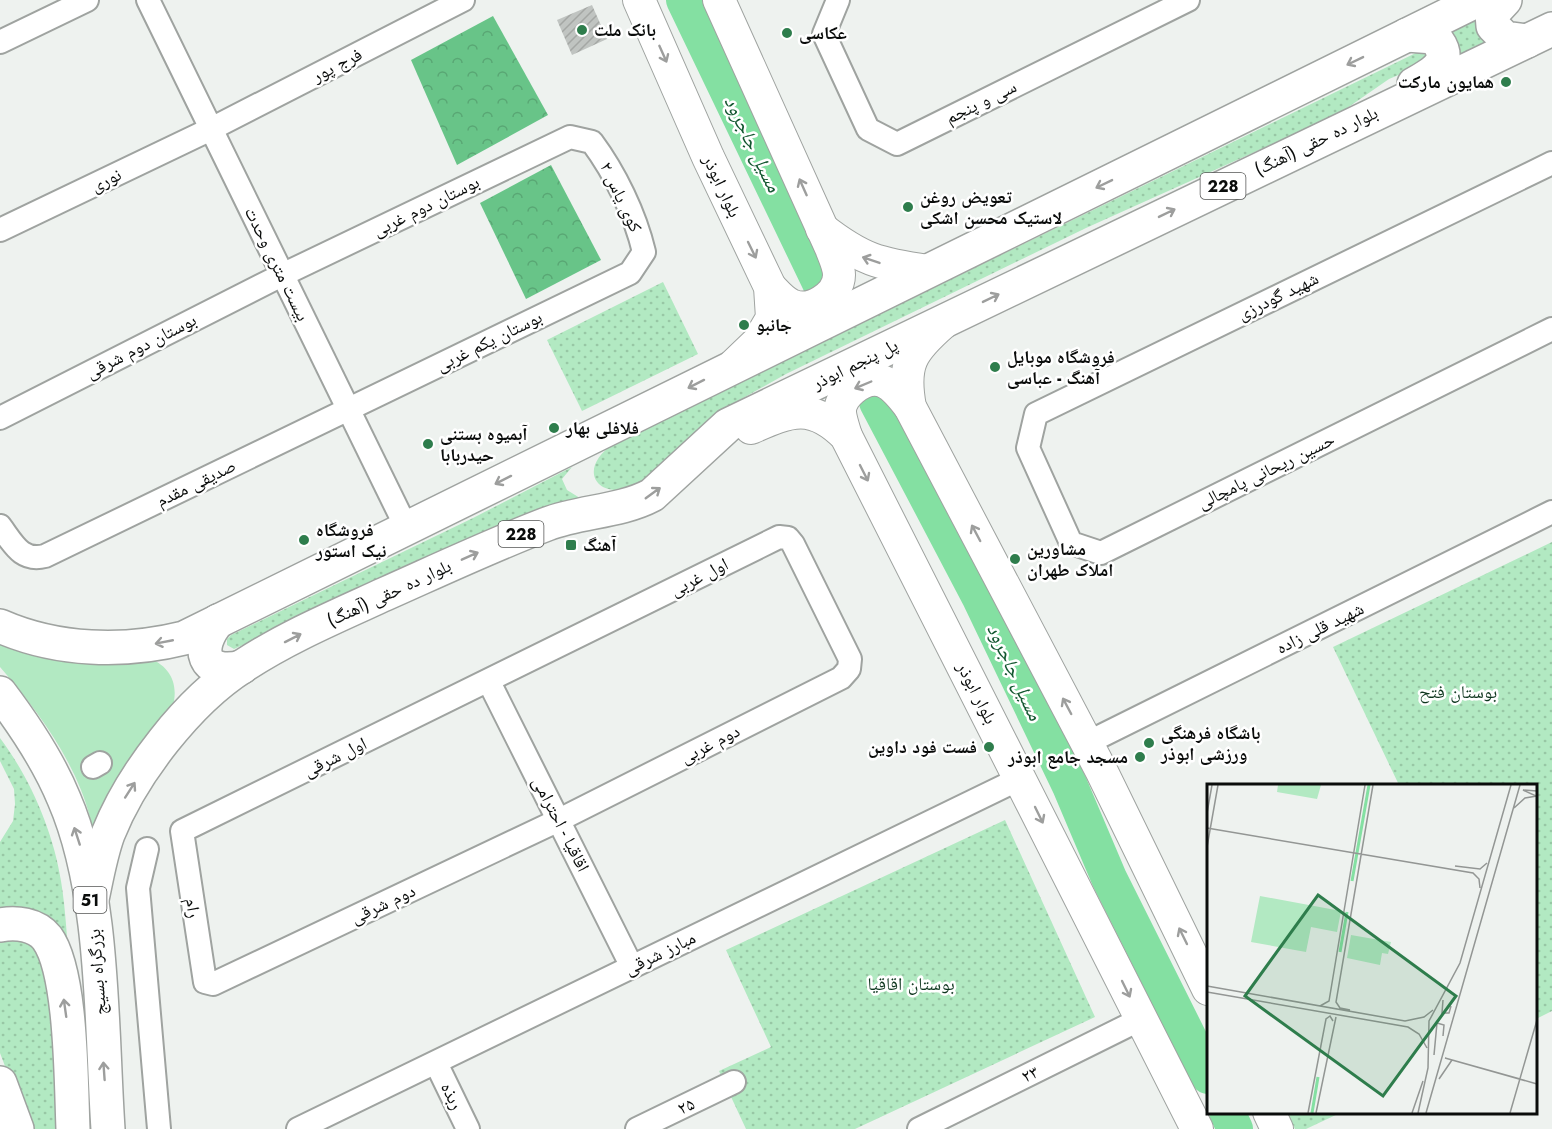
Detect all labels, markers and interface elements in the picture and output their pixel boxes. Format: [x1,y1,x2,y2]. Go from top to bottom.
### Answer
place label: بانک ملت [594,17,656,43]
place label: عکاسى [799,20,847,46]
marker: بانک ملت [575,23,589,37]
marker: عکاسى [780,26,794,40]
street label: فرج پور [306,41,367,89]
one-way arrow [657,44,669,62]
one-way arrow [1346,55,1364,67]
place label: همایون مارکت [1398,69,1494,95]
street label: سی و پنجم [941,74,1021,130]
marker: همایون مارکت [1499,75,1513,89]
water label: مسیل جاجرود [717,91,788,197]
street label: بلوار ده حقی (آهنگ) [1250,100,1382,182]
street label: بلوار ابوذر [696,149,748,222]
street label: کوی یاس ۲ [593,158,649,237]
street label: نوری [86,161,126,199]
street label: بوستان دوم غربی [368,169,484,243]
road number: 228 [1200,173,1246,199]
one-way arrow [1096,178,1114,190]
one-way arrow [796,179,808,197]
place label: تعویض روغن لاستیک محسن اشکی [920,184,1062,231]
marker: تعویض روغن لاستیک محسن اشکی [901,200,915,214]
street label: بیست متری وحدت [238,202,316,326]
one-way arrow [1157,207,1175,219]
one-way arrow [747,241,759,259]
one-way arrow [862,253,880,264]
street label: شهید گودرزی [1233,265,1323,327]
one-way arrow [981,292,999,304]
street label: بوستان یکم غربی [432,304,547,378]
street label: بوستان دوم شرقی [81,307,201,385]
place label: جانبو [756,312,792,338]
marker: جانبو [737,318,751,332]
street label: پل پنجم ابوذر [807,332,902,396]
place label: فروشگاه موبایل آهنگ - عباسی [1007,344,1115,391]
marker: فروشگاه موبایل آهنگ - عباسی [988,360,1002,374]
one-way arrow [688,379,706,390]
one-way arrow [855,380,873,391]
place label: فلافلی بهار [565,415,639,441]
place label: آبمیوه بستنی حیدربابا [440,421,527,468]
marker: فلافلی بهار [547,421,561,435]
street label: حسین ریحانی پامچالی [1193,426,1339,516]
marker: آبمیوه بستنی حیدربابا [421,437,435,451]
street label: صدیقی مقدم [152,452,240,514]
one-way arrow [859,464,871,482]
one-way arrow [494,475,512,487]
one-way arrow [644,486,660,499]
place label: فروشگاه نیک استور [315,517,386,564]
road number: 228 [498,521,544,547]
one-way arrow [970,525,981,543]
place label: آهنگ [583,532,616,558]
marker: فروشگاه نیک استور [297,533,311,547]
place label: مشاورین املاک طهران [1027,536,1113,583]
marker: آهنگ [564,538,578,552]
one-way arrow [460,550,478,561]
street label: اول غربی [665,551,733,603]
marker: مشاورین املاک طهران [1008,552,1022,566]
street label: بلوار ده حقی (آهنگ) [323,553,456,633]
street label: شهید قلی زاده [1272,596,1368,660]
water label: مسیل جاجرود [980,619,1050,725]
one-way arrow [283,632,301,643]
one-way arrow [154,637,174,648]
street label: بلوار ابوذر [950,657,1004,729]
park label: بوستان فتح [1419,679,1497,705]
one-way arrow [1061,697,1072,715]
street label: دوم غربی [676,718,744,770]
place label: باشگاه فرهنگی ورزشی ابوذر [1160,720,1261,767]
street label: اول شرقی [299,730,371,784]
place label: فست فود داوین [868,734,977,760]
marker: باشگاه فرهنگی ورزشی ابوذر [1142,736,1156,750]
marker: فست فود داوین [982,740,996,754]
place label: مسجد جامع ابوذر [1007,744,1128,770]
marker: مسجد جامع ابوذر [1133,750,1147,764]
street label: اقاقیا - احترامی [526,772,596,876]
one-way arrow [124,783,136,799]
inset map [1207,784,1537,1114]
one-way arrow [1034,805,1046,823]
one-way arrow [70,827,81,846]
street label: دوم شرقی [346,878,420,930]
road number: 51 [74,887,106,913]
street label: رام [179,896,207,920]
street label: مبارز شرقی [620,925,700,981]
street label: بزرگراه بسیج [81,928,113,1016]
one-way arrow [1176,928,1188,946]
park label: بوستان اقاقیا [867,971,955,997]
one-way arrow [1121,980,1133,998]
one-way arrow [60,998,71,1018]
street label: ۲۳ [1017,1059,1043,1089]
one-way arrow [98,1061,109,1081]
street label: ربذه [434,1078,470,1114]
street label: ۲۵ [673,1091,699,1121]

